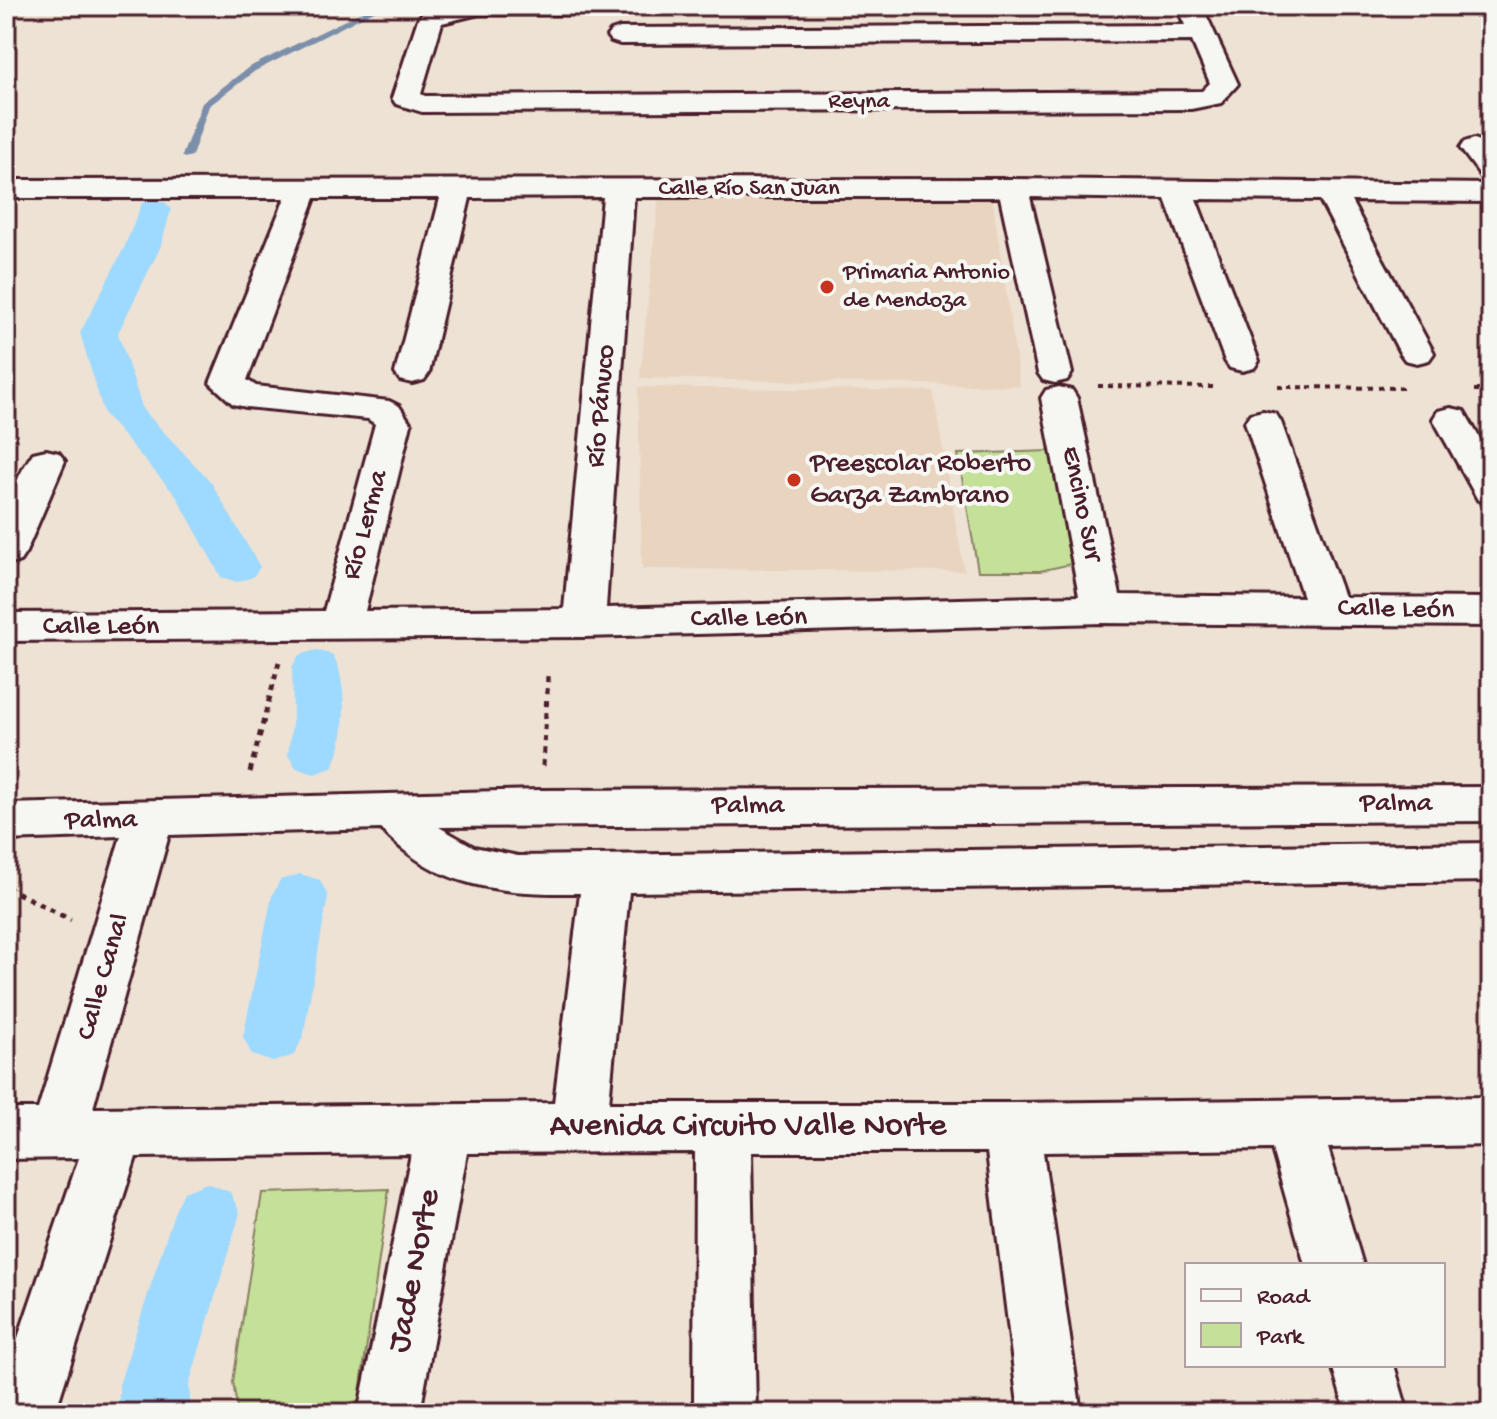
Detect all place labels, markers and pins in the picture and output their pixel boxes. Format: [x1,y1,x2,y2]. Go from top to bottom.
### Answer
place label: Primaria Antonio de Mendoza [842,259,1010,316]
marker: Primaria Antonio de Mendoza [818,278,836,296]
place label: Preescolar Roberto Garza Zambrano [809,448,1031,513]
marker: Preescolar Roberto Garza Zambrano [785,471,803,489]

